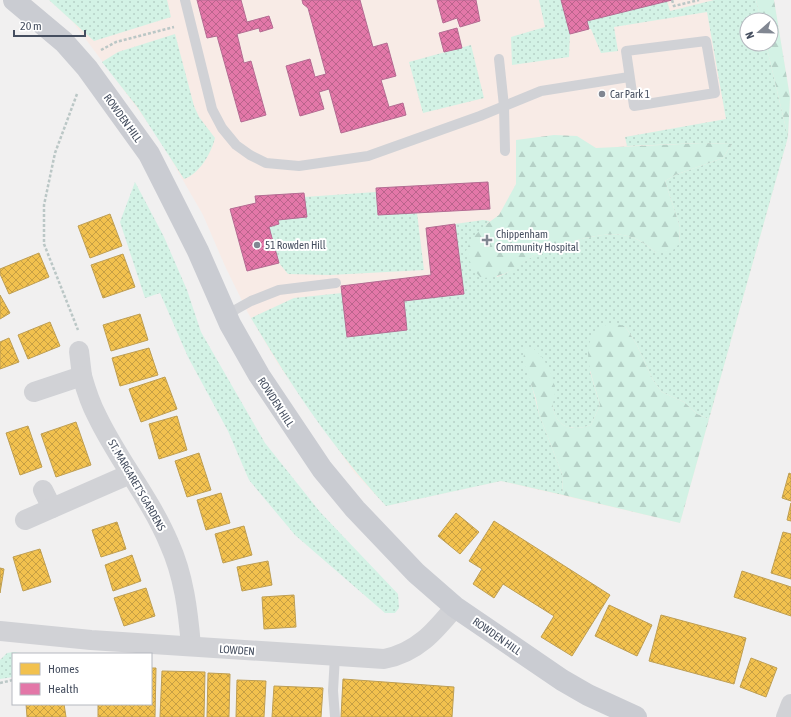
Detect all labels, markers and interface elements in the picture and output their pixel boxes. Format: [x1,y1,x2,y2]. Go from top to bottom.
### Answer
scale bar [14,12,85,38]
north arrow [739,12,779,52]
text: 20 m [20,19,42,33]
text: N [743,30,756,41]
place label: Car Park 1 [610,88,650,100]
marker: Car Park 1 [597,89,607,99]
street label: ROWDEN HILL [102,92,145,145]
place label: Chippenham Community Hospital [496,228,579,253]
marker: Chippenham Community Hospital [481,234,493,246]
place label: 51 Rowden Hill [265,239,326,251]
marker: 51 Rowden Hill [252,240,262,250]
street label: ROWDEN HILL [256,375,297,429]
street label: ST. MARGARET'S GARDENS [106,437,168,533]
street label: ROWDEN HILL [471,615,524,657]
street label: LOWDEN [219,643,255,657]
legend [12,653,152,705]
text: Homes [48,662,79,676]
text: Health [48,682,78,696]

